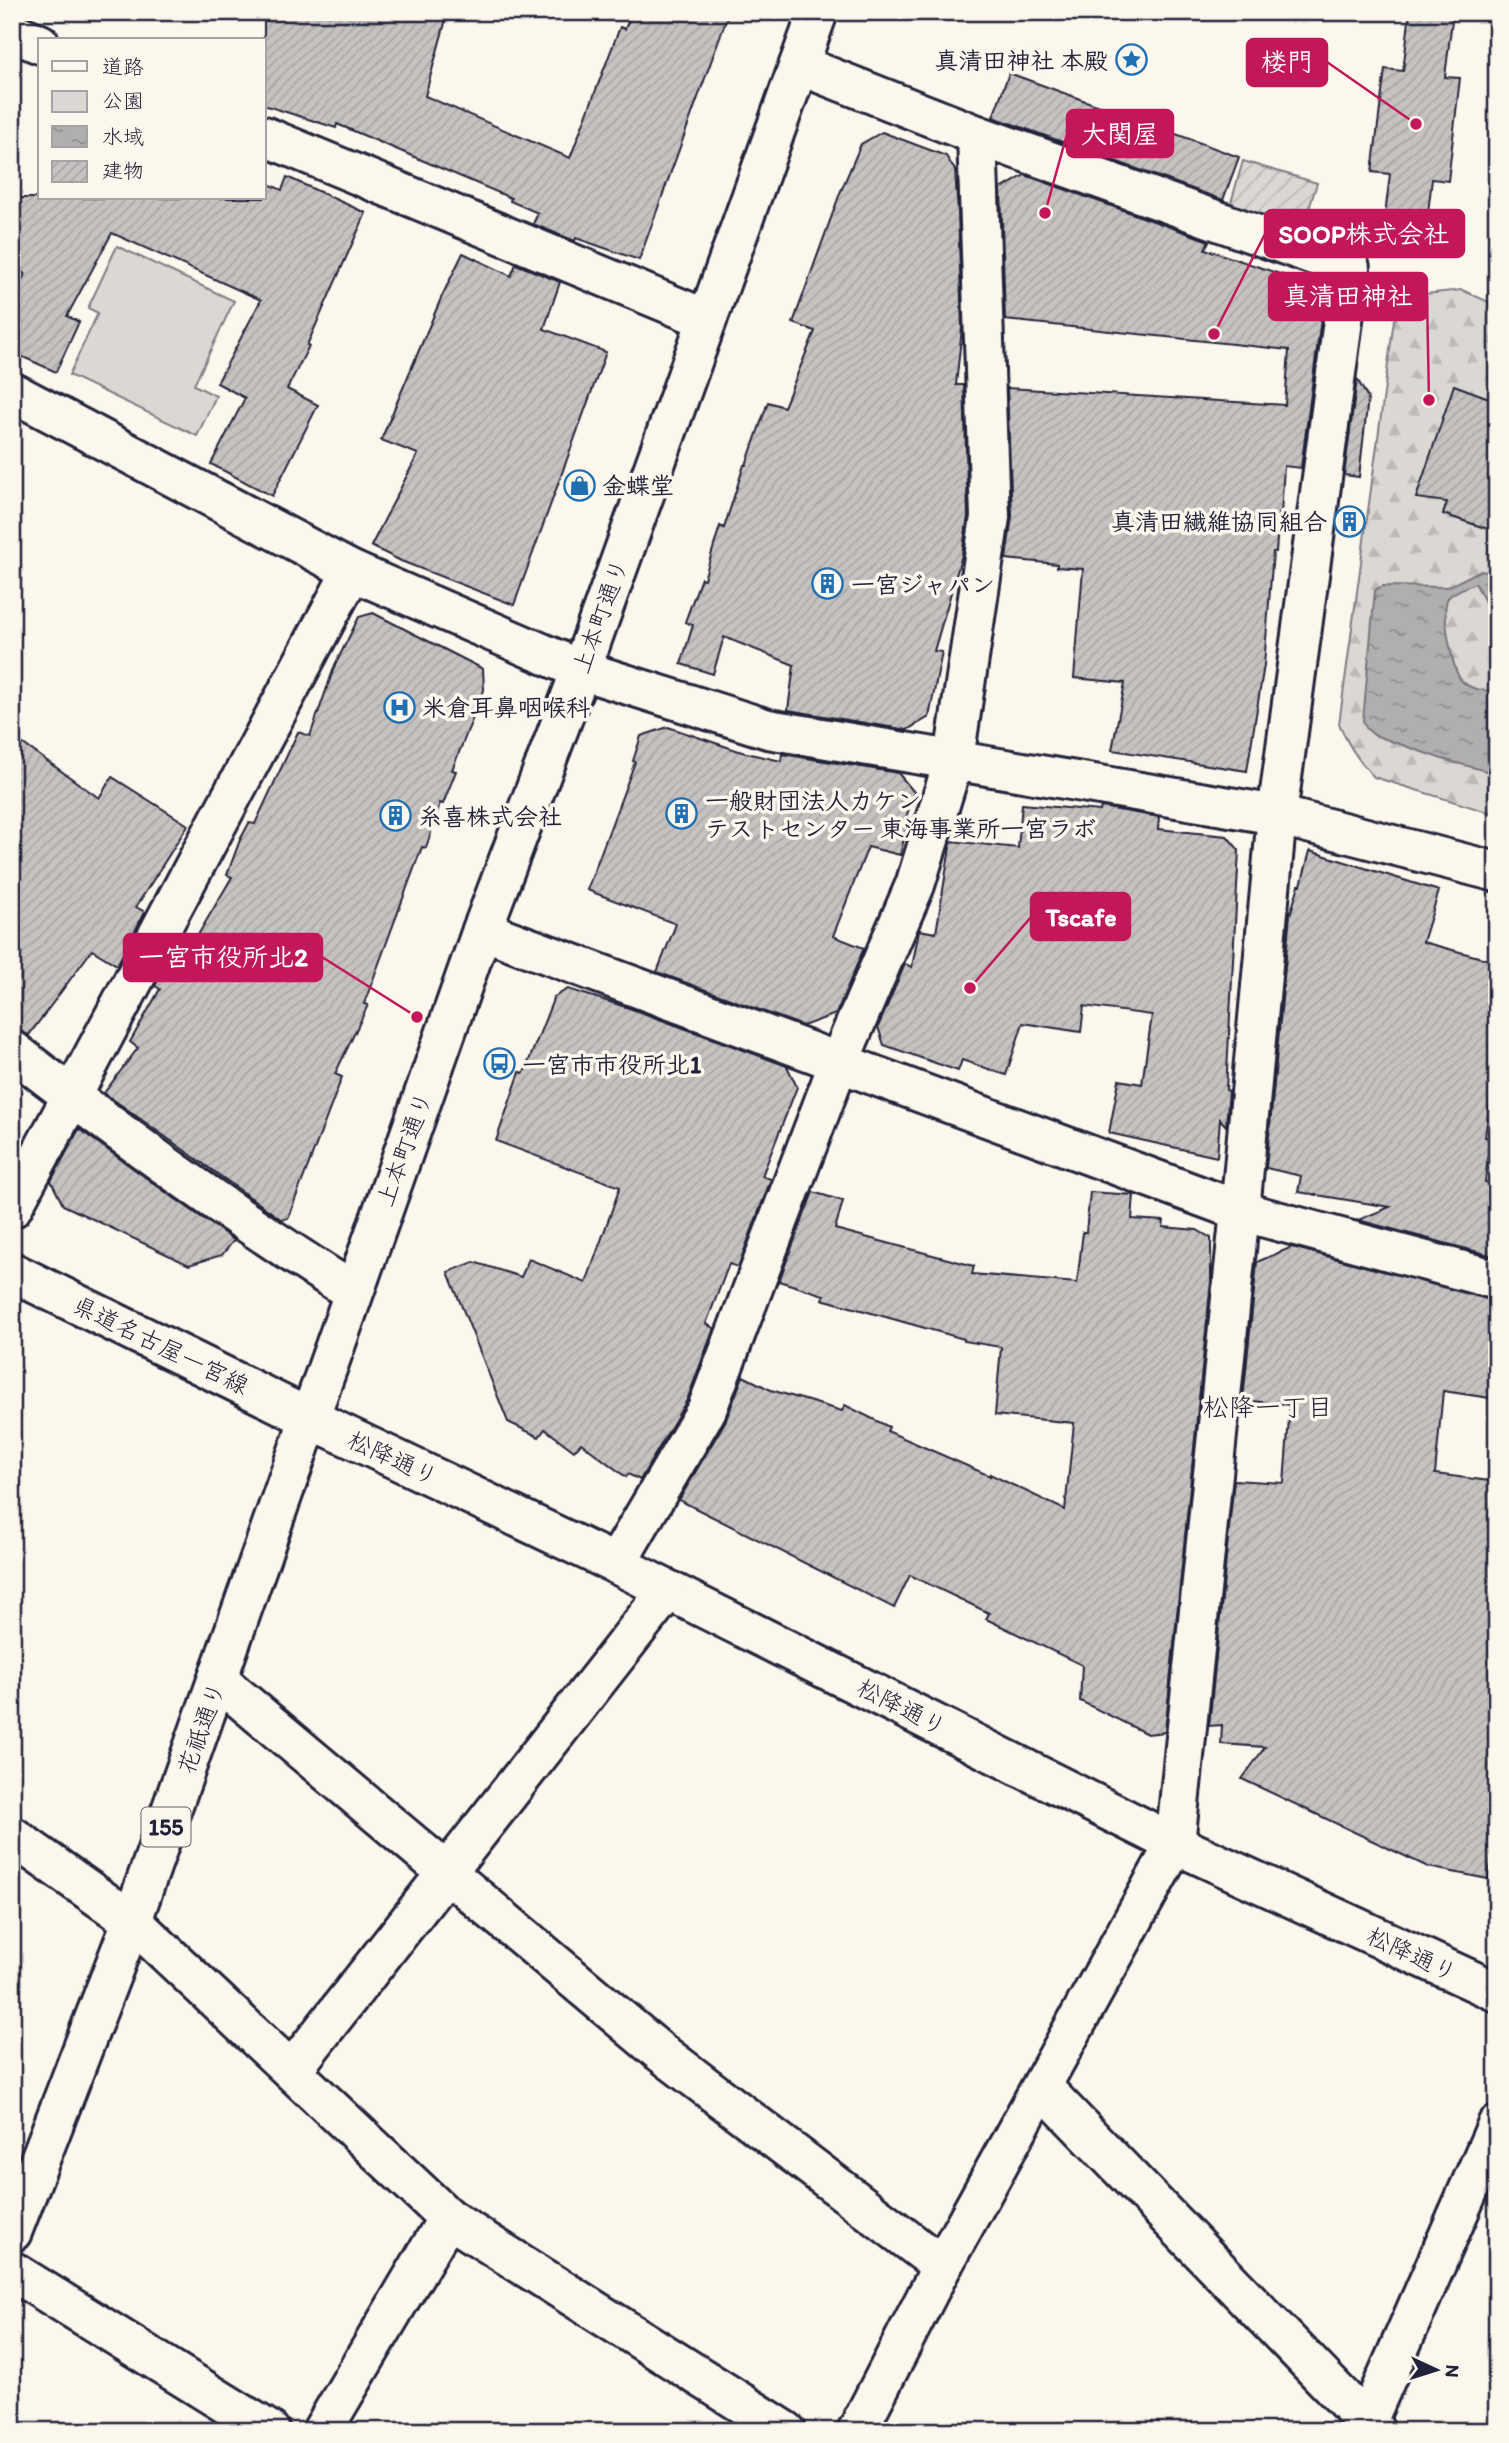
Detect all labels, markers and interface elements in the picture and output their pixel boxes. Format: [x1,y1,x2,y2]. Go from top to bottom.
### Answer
legend [38,38,266,200]
callout: 楼門 [1247,39,1327,86]
place icon: 真清田神社 本殿 [1114,43,1148,77]
place label: 真清田神社 本殿 [935,46,1108,75]
text: 楼門 [1261,46,1313,78]
text: 道路 [102,54,144,79]
text: 公園 [102,88,144,113]
callout: 大関屋 [1067,110,1173,157]
text: 大関屋 [1081,118,1159,150]
text: 水域 [102,124,144,149]
text: 建物 [102,158,144,183]
callout: SOOP株式会社 [1265,210,1464,257]
text: SOOP株式会社 [1278,218,1450,250]
callout: 真清田神社 [1269,273,1427,320]
text: 真清田神社 [1283,280,1413,312]
shop icon: 金蝶堂 [562,468,596,502]
place label: 金蝶堂 [602,471,674,500]
building icon: 真清田繊維協同組合 [1333,504,1367,538]
place label: 真清田繊維協同組合 [1111,507,1327,536]
street label: 上本町通り [566,555,634,677]
building icon: 一宮ジャパン [811,567,845,601]
place label: 一宮ジャパン [851,570,995,599]
hospital icon: 米倉耳鼻咽喉科 [382,690,416,724]
place label: 米倉耳鼻咽喉科 [422,693,590,722]
place label: 一般財団法人カケン テストセンター 東海事業所一宮ラボ [705,786,1096,843]
building icon: 一般財団法人カケン テストセンター 東海事業所一宮ラボ [665,797,699,831]
building icon: 糸喜株式会社 [378,799,412,833]
place label: 糸喜株式会社 [418,802,562,831]
callout: Tscafe [1031,893,1130,940]
text: Tscafe [1044,901,1117,933]
callout: 一宮市役所北2 [124,934,322,981]
text: 一宮市役所北2 [138,941,308,973]
bus stop icon: 一宮市市役所北1 [482,1047,516,1081]
place label: 一宮市市役所北1 [522,1050,702,1079]
street label: 上本町通り [370,1088,438,1210]
street label: 県道名古屋一宮線 [68,1290,254,1400]
district label: 松降一丁目 [1203,1391,1333,1423]
street label: 松降通り [343,1425,443,1491]
street label: 松降通り [853,1672,951,1742]
street label: 花祇通り [171,1678,231,1778]
road number: 155 [142,1808,190,1846]
street label: 松降通り [1362,1921,1462,1987]
north arrow [1400,2334,1470,2404]
text: N [1441,2364,1464,2378]

